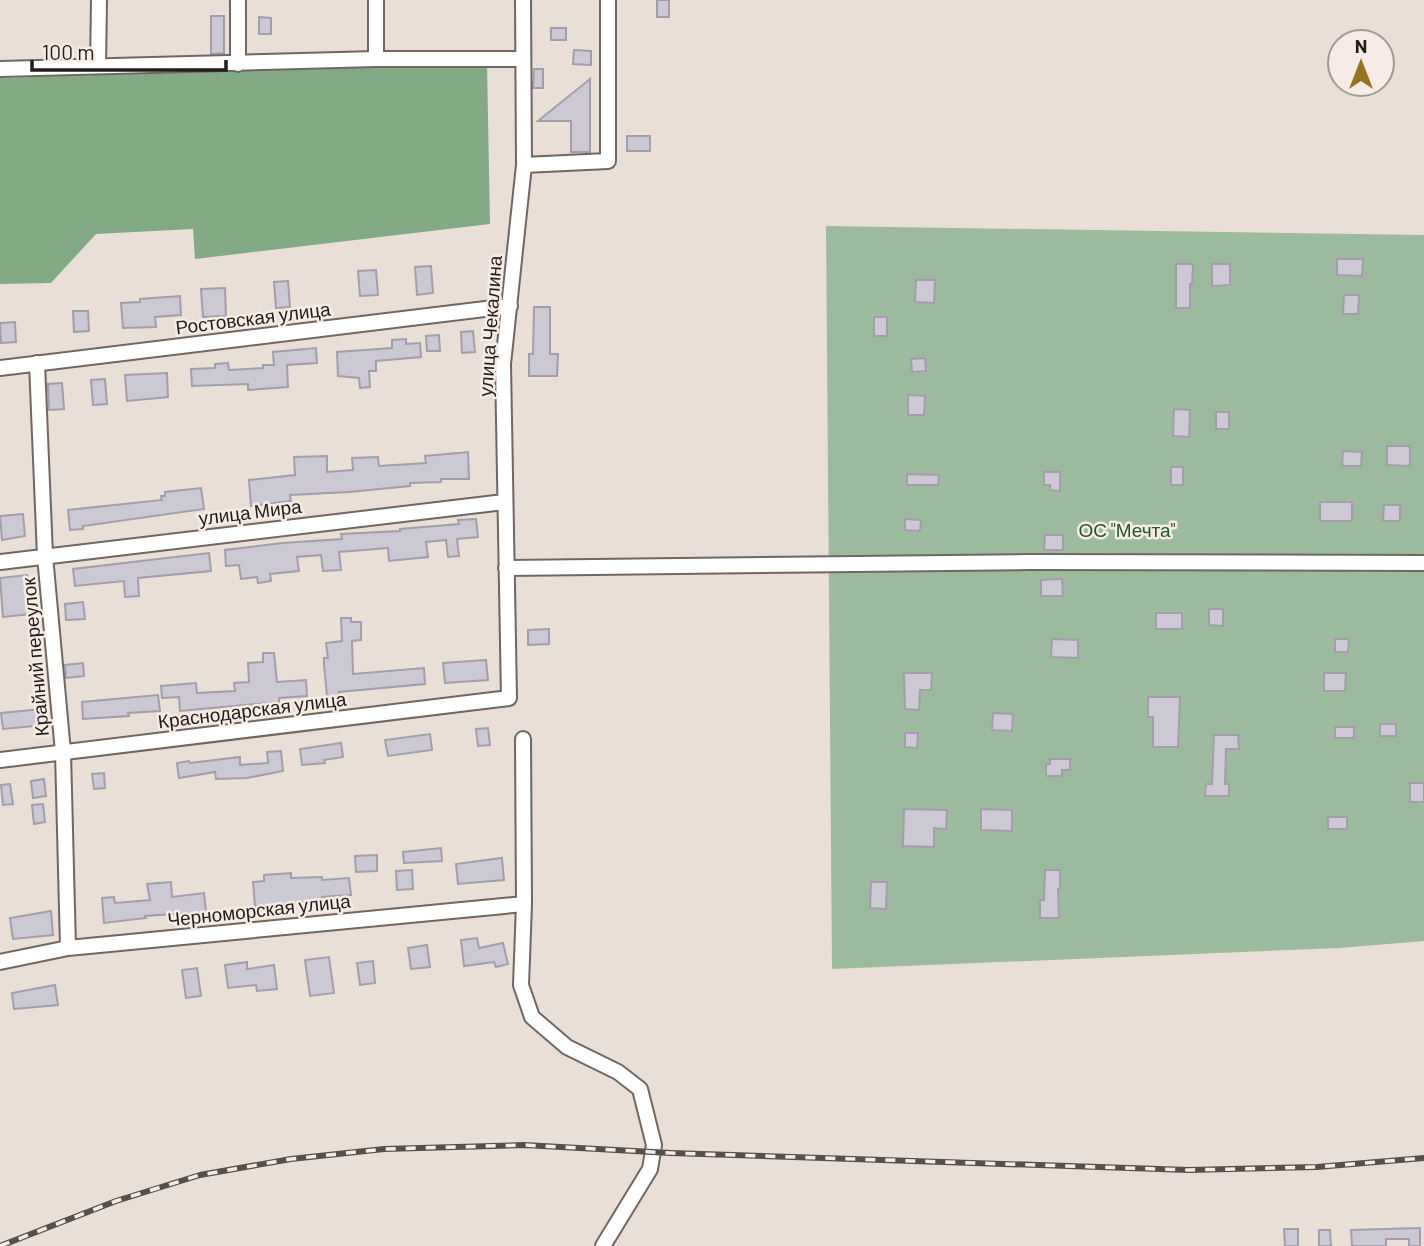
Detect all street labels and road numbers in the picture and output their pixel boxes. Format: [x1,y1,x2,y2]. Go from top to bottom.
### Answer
street label: улица Чекалина [473,254,506,397]
street label: Ростовская улица [174,297,332,338]
street label: улица Мира [197,494,303,529]
street label: Крайний переулок [16,576,53,737]
street label: Краснодарская улица [156,686,348,732]
street label: Черноморская улица [166,888,352,931]

